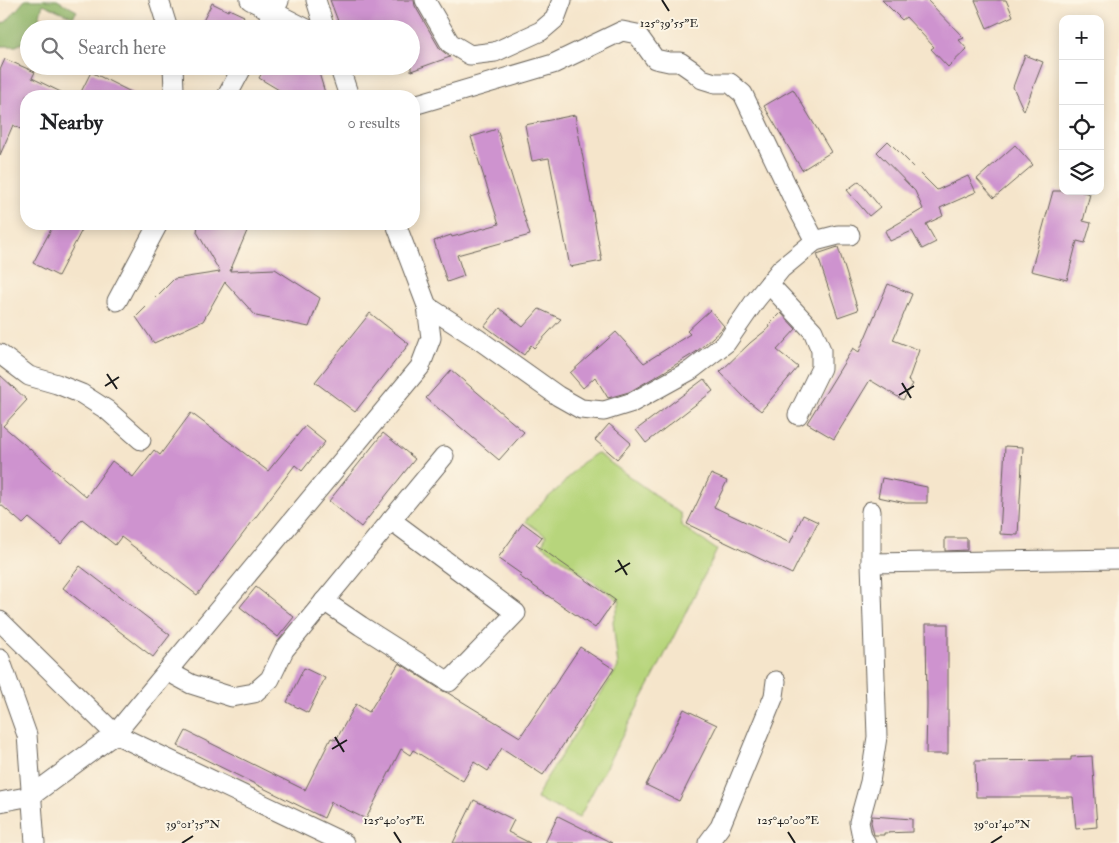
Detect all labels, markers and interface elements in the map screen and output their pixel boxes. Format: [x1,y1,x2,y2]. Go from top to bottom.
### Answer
map controls [1059,15,1104,195]
button: + [1059,15,1104,60]
text: 125°39'55"E [640,16,698,31]
search box [20,20,420,75]
icon: search [38,34,66,62]
text: Search here [78,36,166,60]
button: − [1059,60,1104,105]
button: locate [1059,105,1104,150]
text: Nearby [40,109,103,136]
text: 0 results [347,113,400,133]
button: layers [1059,150,1104,195]
text: 125°40'05"E [364,813,425,828]
text: 125°40'00"E [757,813,819,828]
text: 39°01'35"N [166,817,220,832]
text: 39°01'40"N [973,817,1031,832]

